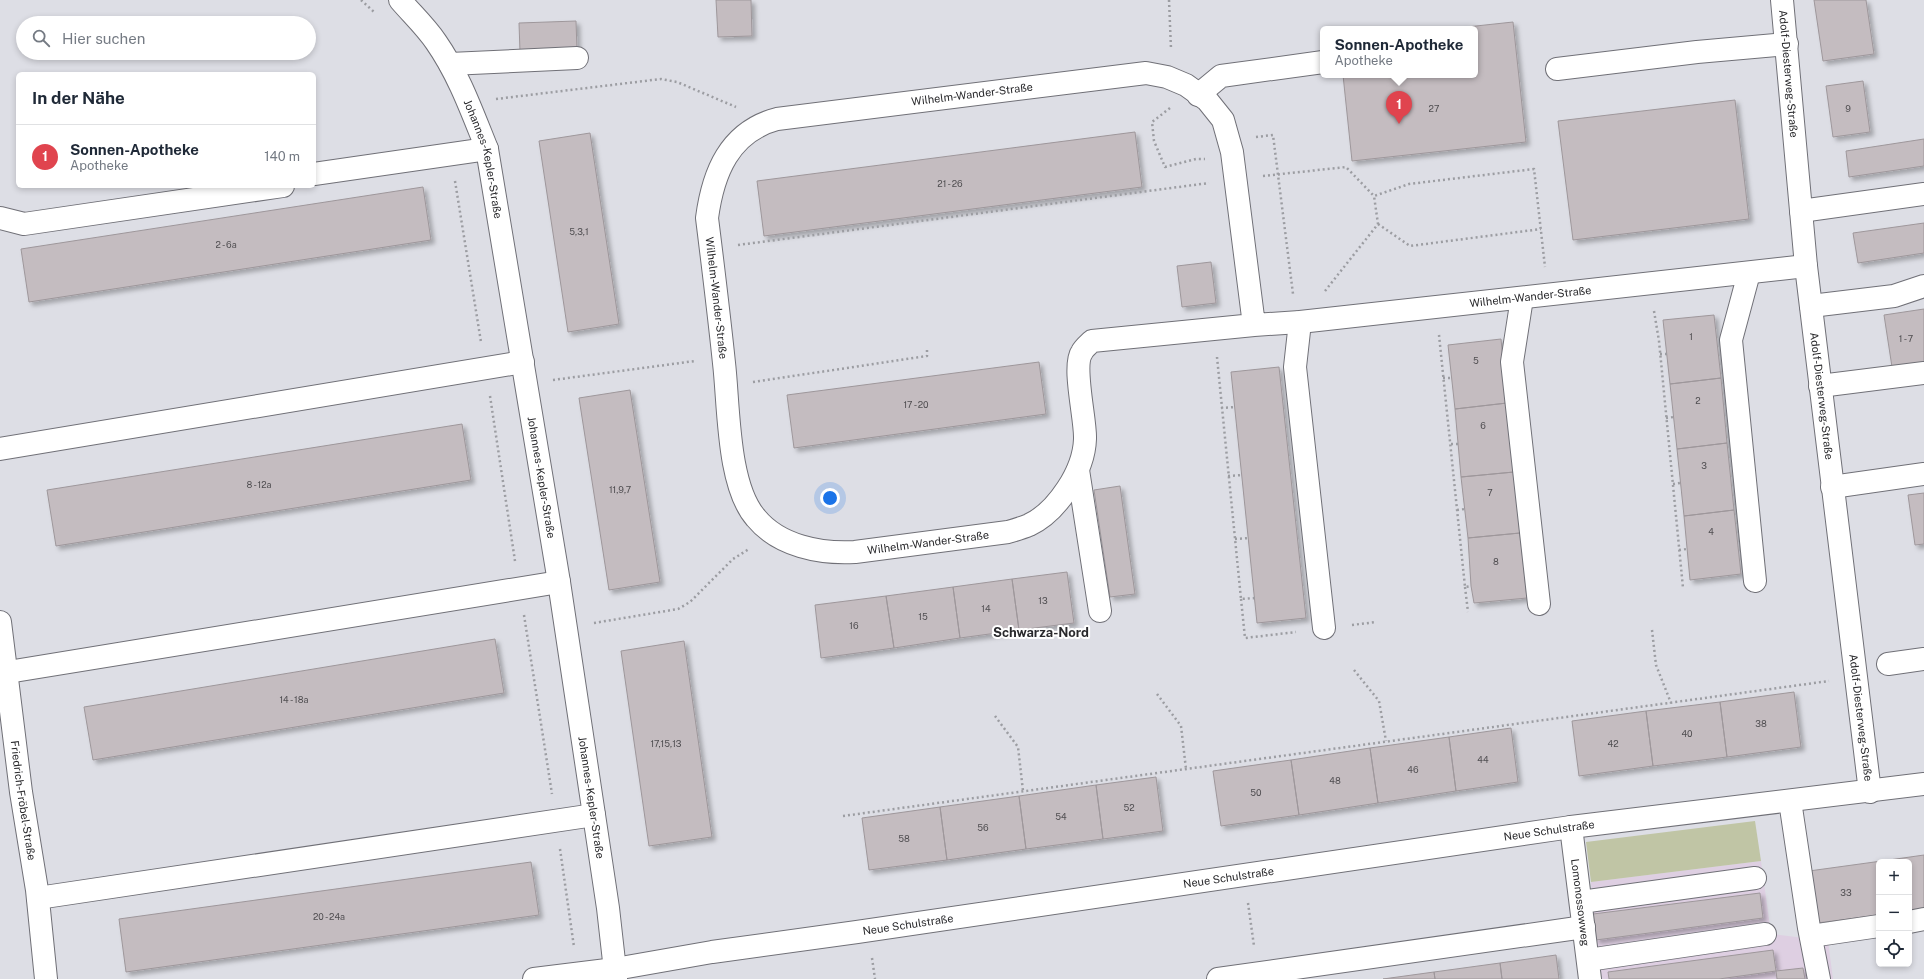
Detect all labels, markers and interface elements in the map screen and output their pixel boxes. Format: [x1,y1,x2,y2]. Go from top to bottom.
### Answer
street label: Adolf-Diesterweg-Straße [1777,9,1800,138]
search box [16,16,316,60]
popup [1320,26,1478,78]
icon: search [30,27,52,49]
text: Hier suchen [62,30,145,47]
text: Sonnen-Apotheke [1335,36,1463,53]
text: Apotheke [1335,53,1393,68]
street label: Wilhelm-Wander-Straße [910,81,1034,107]
text: In der Nähe [32,88,125,108]
pin: 1 [1386,91,1412,124]
street label: Johannes-Kepler-Straße [462,98,504,220]
house number: 27 [1429,103,1439,114]
house number: 9 [1845,103,1851,114]
text: Sonnen-Apotheke [70,141,199,158]
text: 1 [42,149,48,164]
text: 140 m [264,149,300,164]
text: Apotheke [70,158,128,173]
house number: 21 - 26 [937,178,963,189]
house number: 5,3,1 [569,226,589,237]
street label: Wilhelm-Wander-Straße [703,236,730,360]
house number: 2 - 6a [215,239,237,250]
street label: Wilhelm-Wander-Straße [1469,284,1592,309]
house number: 1 [1689,331,1693,342]
street label: Adolf-Diesterweg-Straße [1808,332,1836,460]
house number: 1 - 7 [1899,333,1913,344]
house number: 5 [1473,355,1479,366]
house number: 2 [1695,395,1701,406]
house number: 17 - 20 [903,399,929,410]
street label: Johannes-Kepler-Straße [526,416,558,539]
house number: 6 [1480,420,1486,431]
house number: 3 [1701,460,1707,471]
house number: 8 - 12a [246,479,272,490]
house number: 11,9,7 [609,484,631,495]
house number: 7 [1487,487,1493,498]
your location [820,488,840,508]
house number: 4 [1708,526,1714,537]
street label: Wilhelm-Wander-Straße [867,529,990,556]
house number: 8 [1493,556,1499,567]
house number: 13 [1038,595,1048,606]
house number: 14 [981,603,991,614]
house number: 15 [918,611,928,622]
house number: 16 [849,620,859,631]
district label: Schwarza-Nord [993,625,1089,640]
street label: Adolf-Diesterweg-Straße [1847,653,1875,782]
house number: 14 - 18a [279,694,309,705]
house number: 38 [1755,718,1767,729]
house number: 40 [1681,728,1693,739]
street label: Johannes-Kepler-Straße [576,736,606,859]
house number: 17,15,13 [650,738,682,749]
house number: 42 [1607,738,1619,749]
street label: Friedrich-Fröbel-Straße [9,740,38,861]
house number: 44 [1477,754,1489,765]
house number: 46 [1407,764,1419,775]
house number: 48 [1329,775,1341,786]
house number: 50 [1250,787,1262,798]
house number: 52 [1123,802,1135,813]
house number: 54 [1055,811,1067,822]
street label: Neue Schulstraße [1503,818,1595,843]
house number: 56 [977,822,989,833]
house number: 58 [898,833,910,844]
street label: Lomonossowweg [1569,858,1592,947]
map controls [1876,859,1912,967]
button: + [1876,859,1912,895]
street label: Neue Schulstraße [1182,865,1275,890]
house number: 33 [1840,887,1852,898]
button: − [1876,895,1912,931]
house number: 20 - 24a [313,911,345,922]
street label: Neue Schulstraße [862,912,954,937]
button: locate [1876,931,1912,967]

